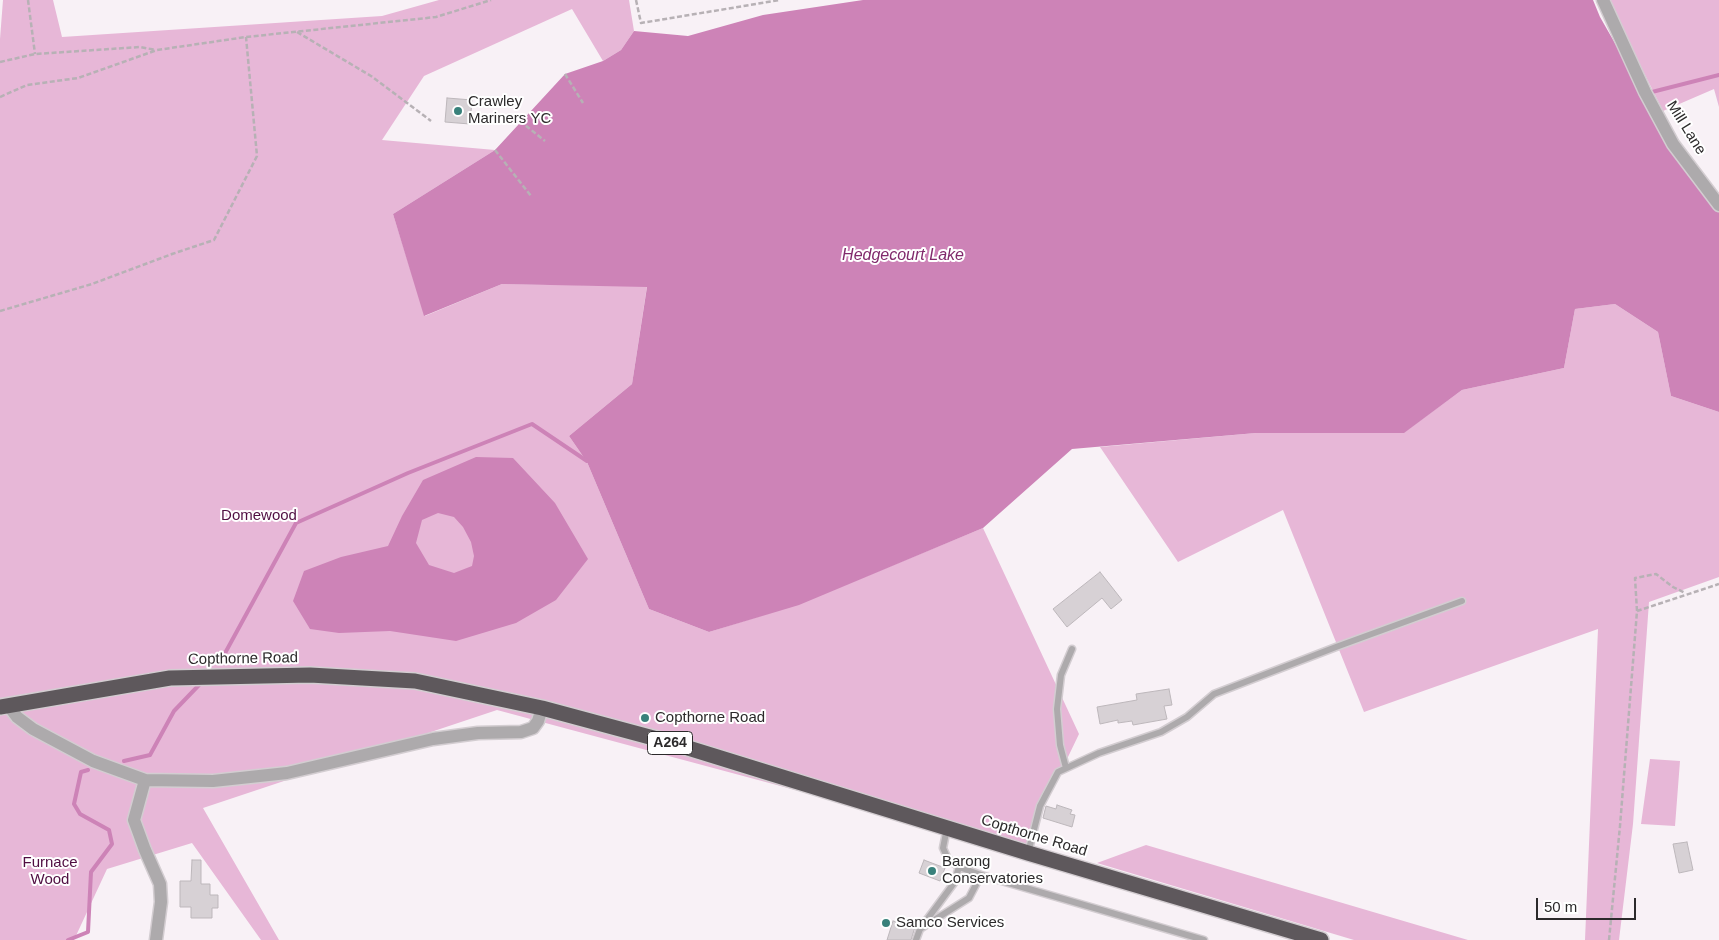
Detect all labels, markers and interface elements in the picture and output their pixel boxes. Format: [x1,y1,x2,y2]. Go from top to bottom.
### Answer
place label: Crawley Mariners YC [468,93,551,128]
street label: Mill Lane [1662,98,1710,158]
marker: Crawley Mariners YC [452,105,464,117]
water label: Hedgecourt Lake [842,246,964,266]
park label: Domewood [221,507,297,525]
street label: Copthorne Road [188,649,298,669]
place label: Copthorne Road [655,709,765,727]
marker: Copthorne Road [639,712,651,724]
road number: A264 [648,731,692,754]
street label: Copthorne Road [979,811,1089,861]
place label: Barong Conservatories [942,853,1043,888]
park label: Furnace Wood [22,854,78,889]
marker: Barong Conservatories [926,865,938,877]
scale bar [1539,888,1639,920]
text: 50 m [1544,898,1577,915]
place label: Samco Services [896,914,1004,932]
marker: Samco Services [880,917,892,929]

